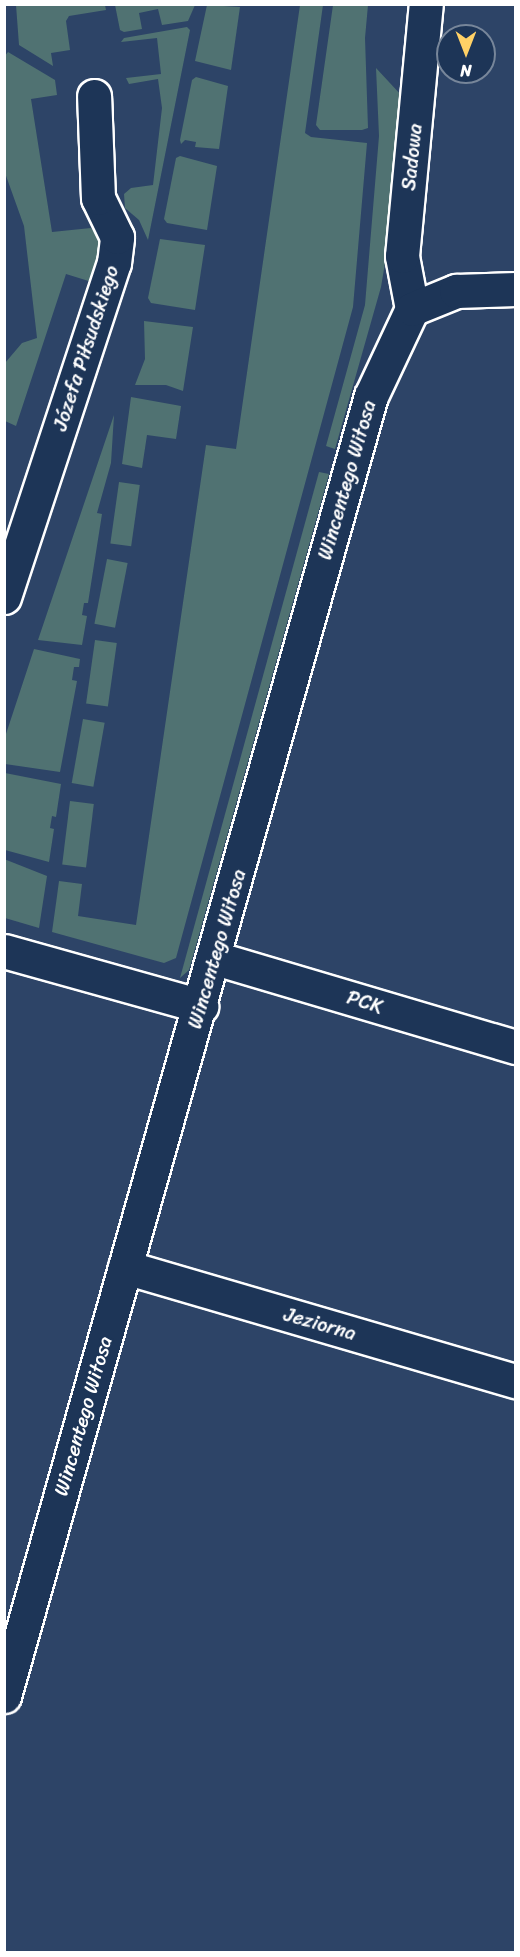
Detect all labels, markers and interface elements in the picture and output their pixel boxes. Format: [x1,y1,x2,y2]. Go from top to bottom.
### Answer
north arrow [436,24,496,84]
text: N [460,56,472,85]
street label: Sadowa [397,122,427,192]
street label: Józefa Piłsudskiego [48,262,124,434]
street label: Wincentego Witosa [313,397,381,563]
street label: Wincentego Witosa [183,866,251,1032]
street label: PCK [344,985,386,1019]
street label: Jeziorna [281,1302,359,1346]
street label: Wincentego Witosa [49,1333,117,1499]

